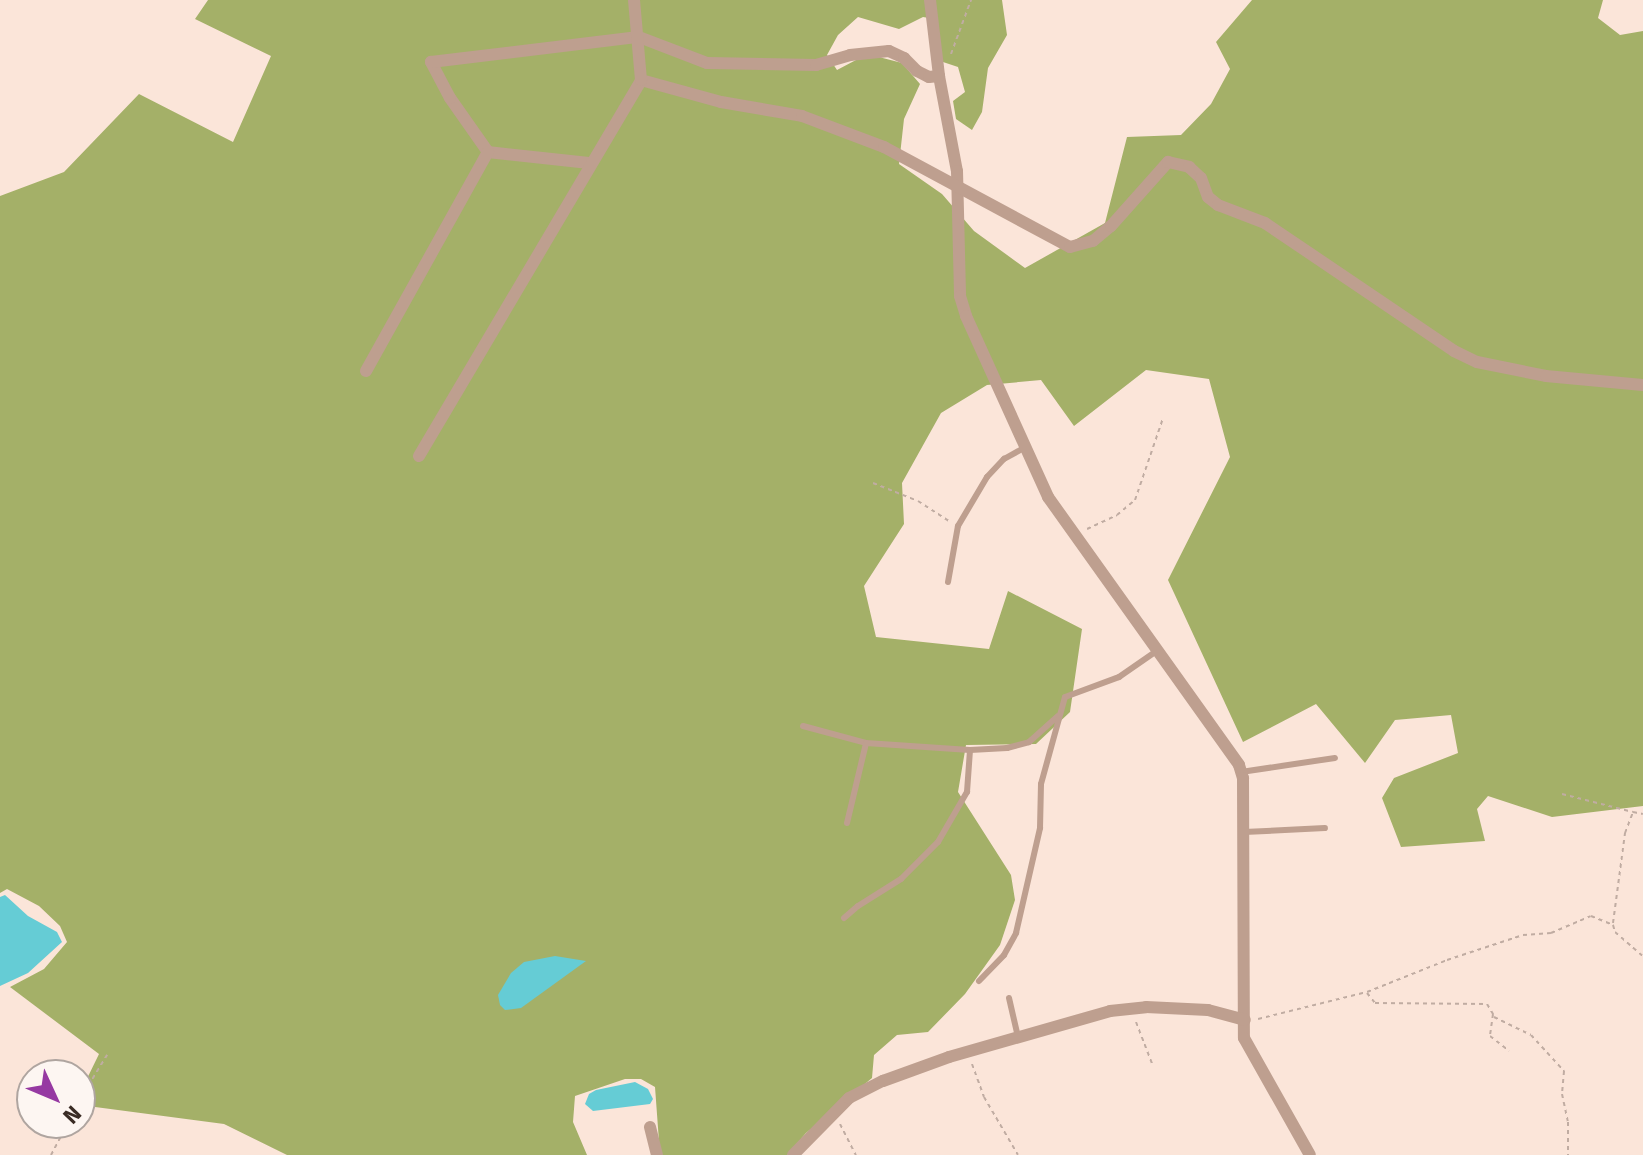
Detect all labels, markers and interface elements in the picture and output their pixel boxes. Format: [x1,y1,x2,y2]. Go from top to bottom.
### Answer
north arrow [16,1059,96,1139]
text: N [57,1100,87,1129]

